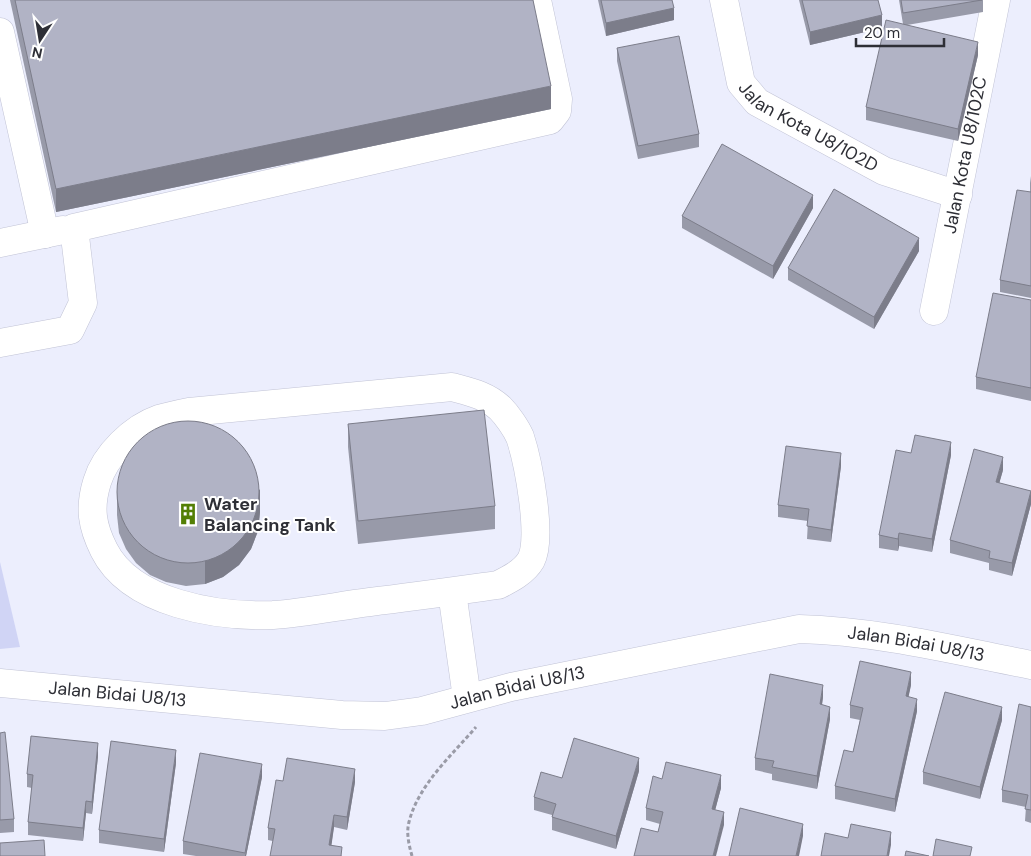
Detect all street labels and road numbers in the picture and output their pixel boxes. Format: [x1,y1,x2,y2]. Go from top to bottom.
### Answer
street label: Jalan Kota U8/102C [938,74,992,236]
street label: Jalan Kota U8/102D [733,76,882,178]
street label: Jalan Bidai U8/13 [846,620,987,667]
street label: Jalan Bidai U8/13 [447,660,587,715]
street label: Jalan Bidai U8/13 [47,676,188,712]

